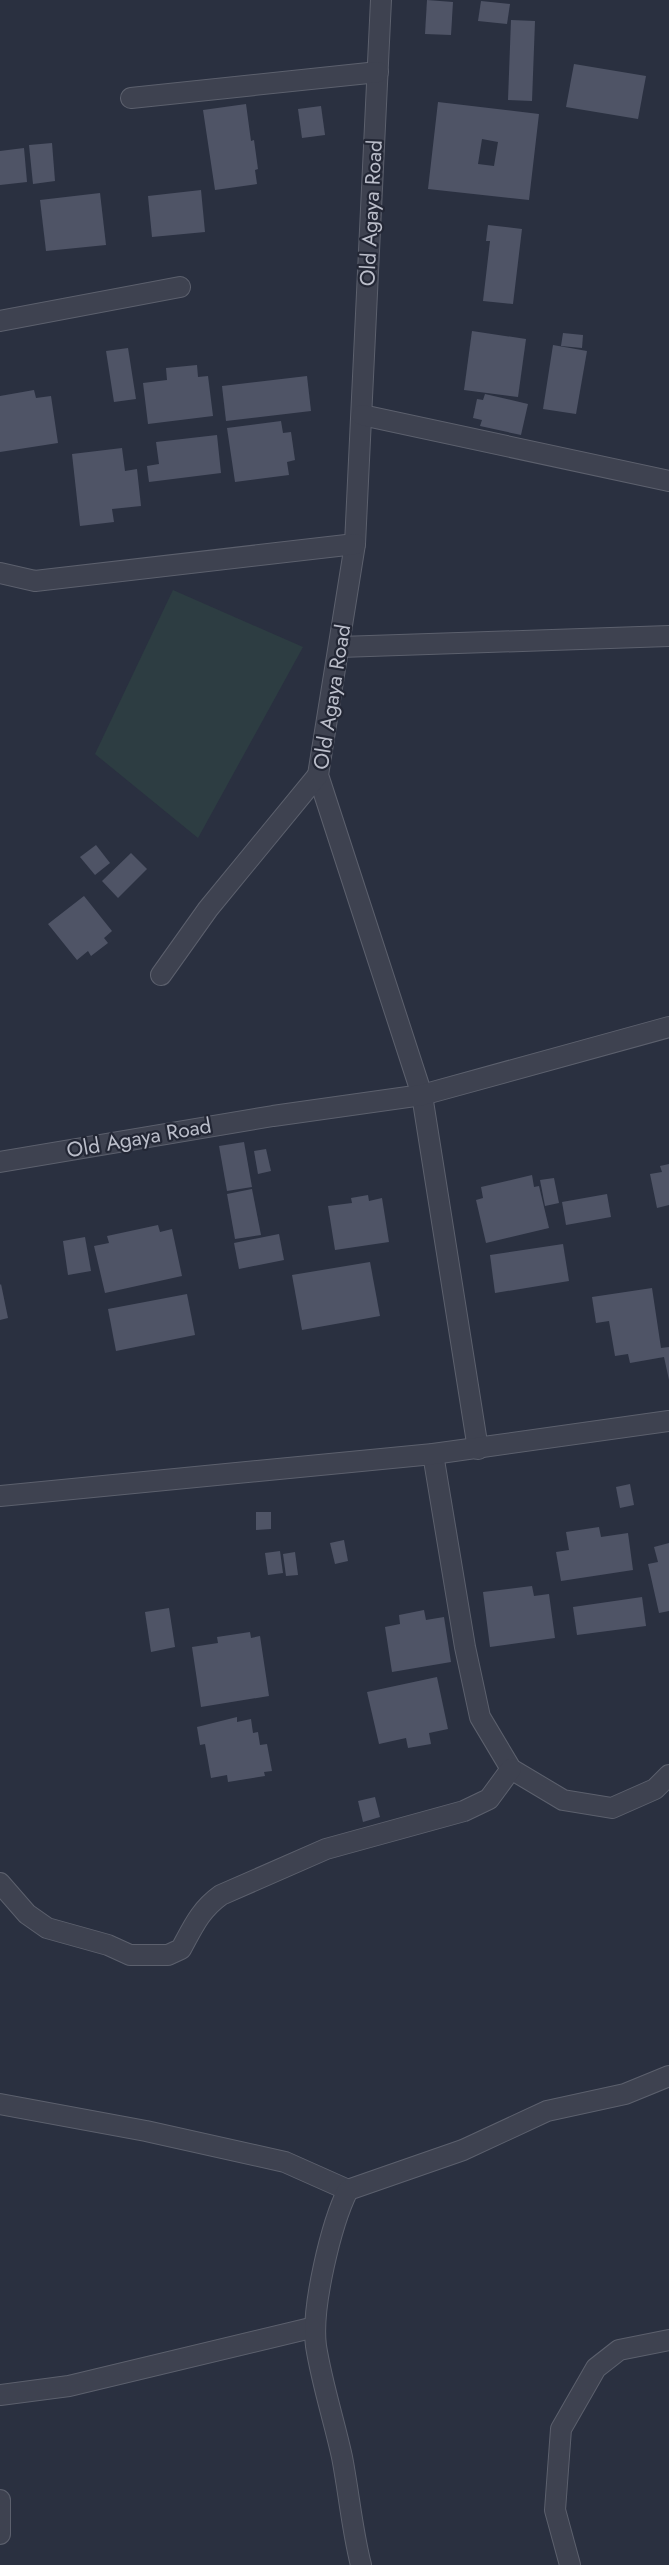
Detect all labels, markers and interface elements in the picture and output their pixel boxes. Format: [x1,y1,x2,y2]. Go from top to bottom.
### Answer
street label: Old Agaya Road [352,139,390,287]
street label: Old Agaya Road [306,622,358,772]
street label: Old Agaya Road [64,1111,214,1165]

